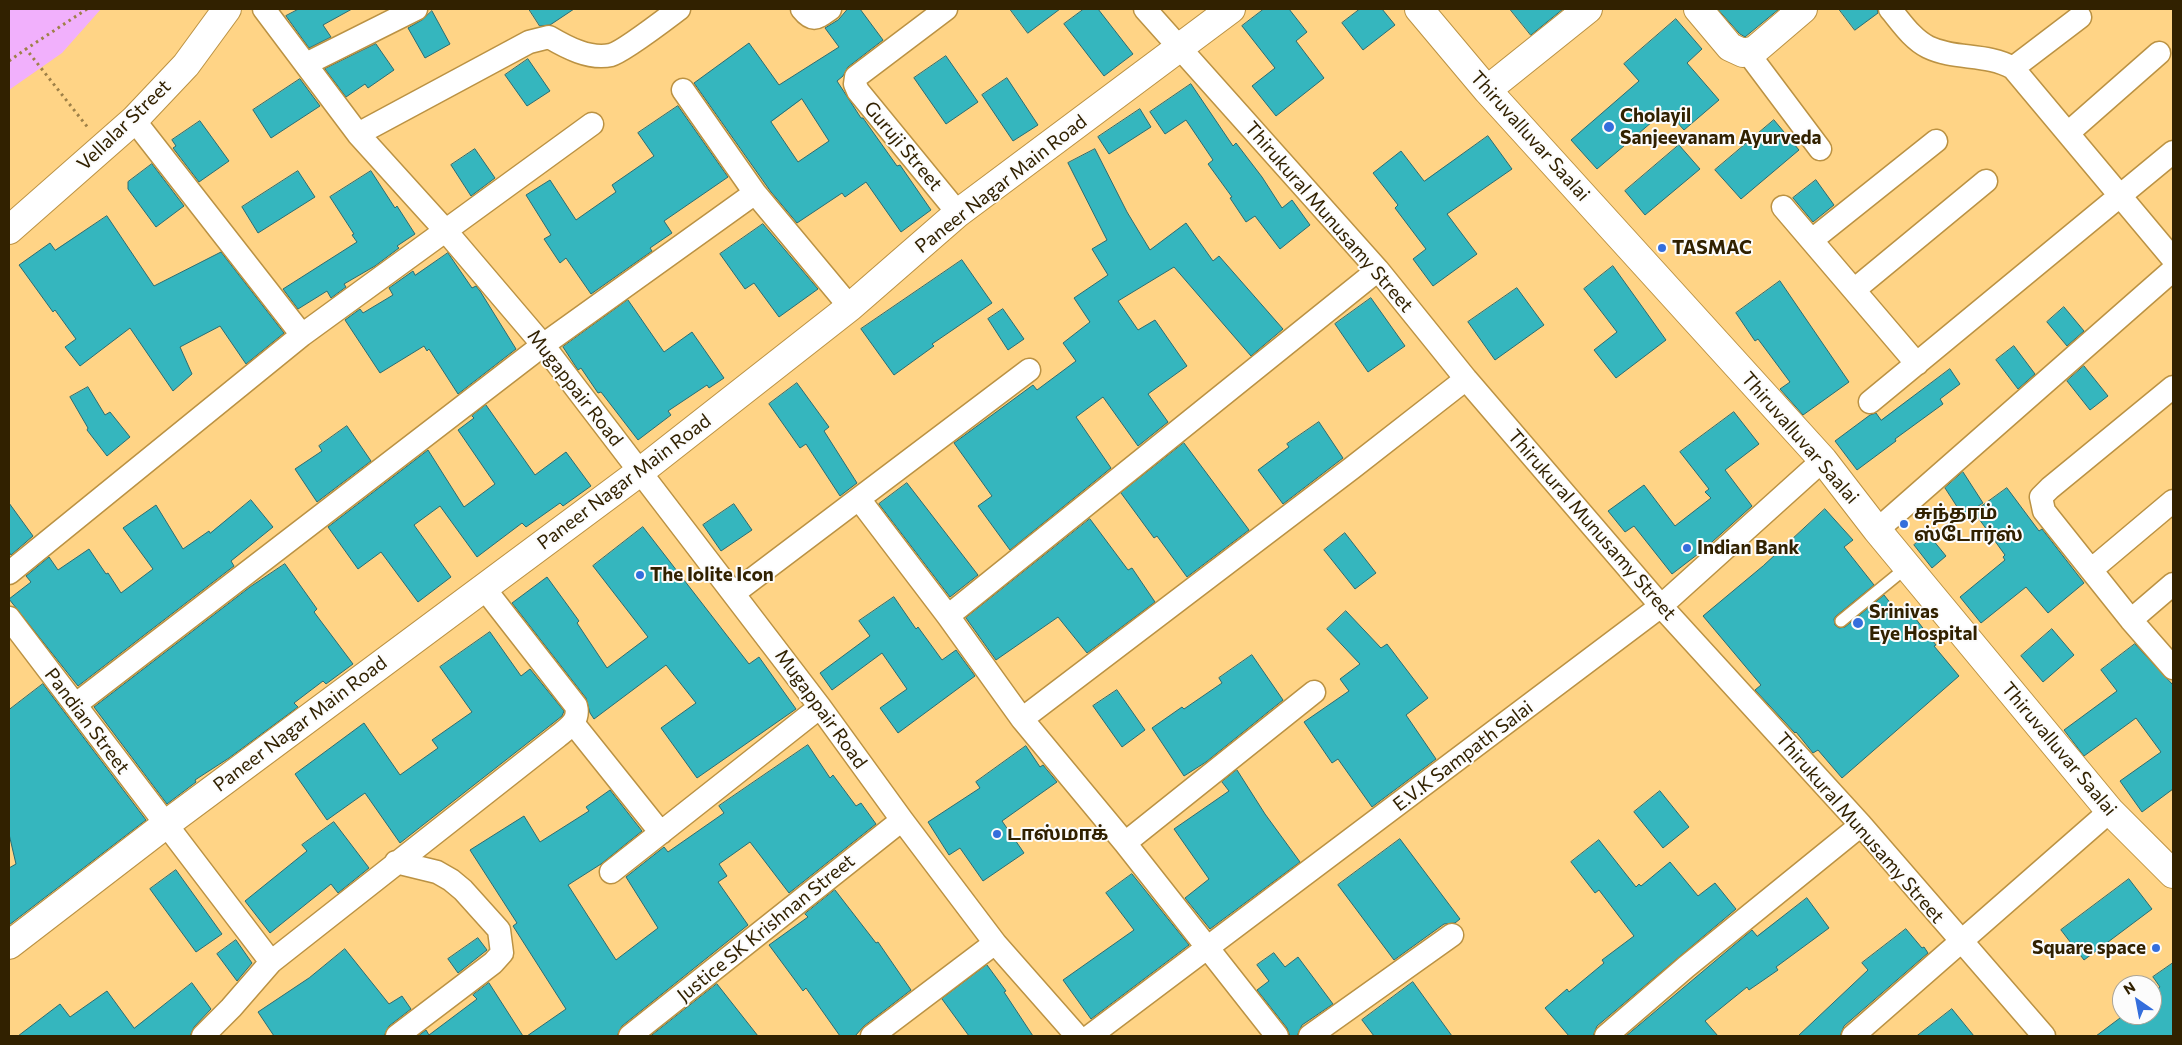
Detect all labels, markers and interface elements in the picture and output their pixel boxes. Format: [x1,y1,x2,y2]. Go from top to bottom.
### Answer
street label: Thiruvalluvar Saalai [1466,66,1594,206]
street label: Vellalar Street [73,75,175,175]
street label: Guruji Street [859,97,947,195]
place label: Cholayil Sanjeevanam Ayurveda [1620,105,1822,149]
street label: Paneer Nagar Main Road [911,110,1091,258]
street label: Thirukural Munusamy Street [1240,117,1418,317]
marker: Cholayil Sanjeevanam Ayurveda [1602,120,1616,134]
place label: TASMAC [1672,237,1752,259]
marker: TASMAC [1656,242,1668,254]
street label: Mugappair Road [522,325,628,451]
street label: Thiruvalluvar Saalai [1737,367,1863,509]
street label: Paneer Nagar Main Road [533,409,715,555]
street label: Thirukural Munusamy Street [1503,425,1681,625]
place label: சுந்தரம் ஸ்டோர்ஸ் [1914,502,2023,546]
marker: சுந்தரம் ஸ்டோர்ஸ் [1898,518,1910,530]
place label: Indian Bank [1697,537,1799,559]
marker: Indian Bank [1681,542,1693,554]
place label: The Iolite Icon [650,564,774,586]
marker: The Iolite Icon [634,569,646,581]
place label: Srinivas Eye Hospital [1869,601,1978,645]
marker: Srinivas Eye Hospital [1851,616,1865,630]
street label: Mugappair Road [770,645,872,773]
street label: Paneer Nagar Main Road [209,651,391,797]
street label: Pandian Street [40,664,134,778]
street label: Thiruvalluvar Saalai [1996,678,2122,820]
street label: E.V.K Sampath Salai [1389,696,1537,816]
street label: Thirukural Munusamy Street [1771,728,1949,928]
place label: டாஸ்மாக் [1007,823,1108,845]
marker: டாஸ்மாக் [991,828,1003,840]
street label: Justice SK Krishnan Street [673,849,859,1007]
place label: Square space [2032,937,2146,959]
marker: Square space [2150,942,2162,954]
north arrow [2112,975,2162,1025]
text: N [2120,978,2138,998]

